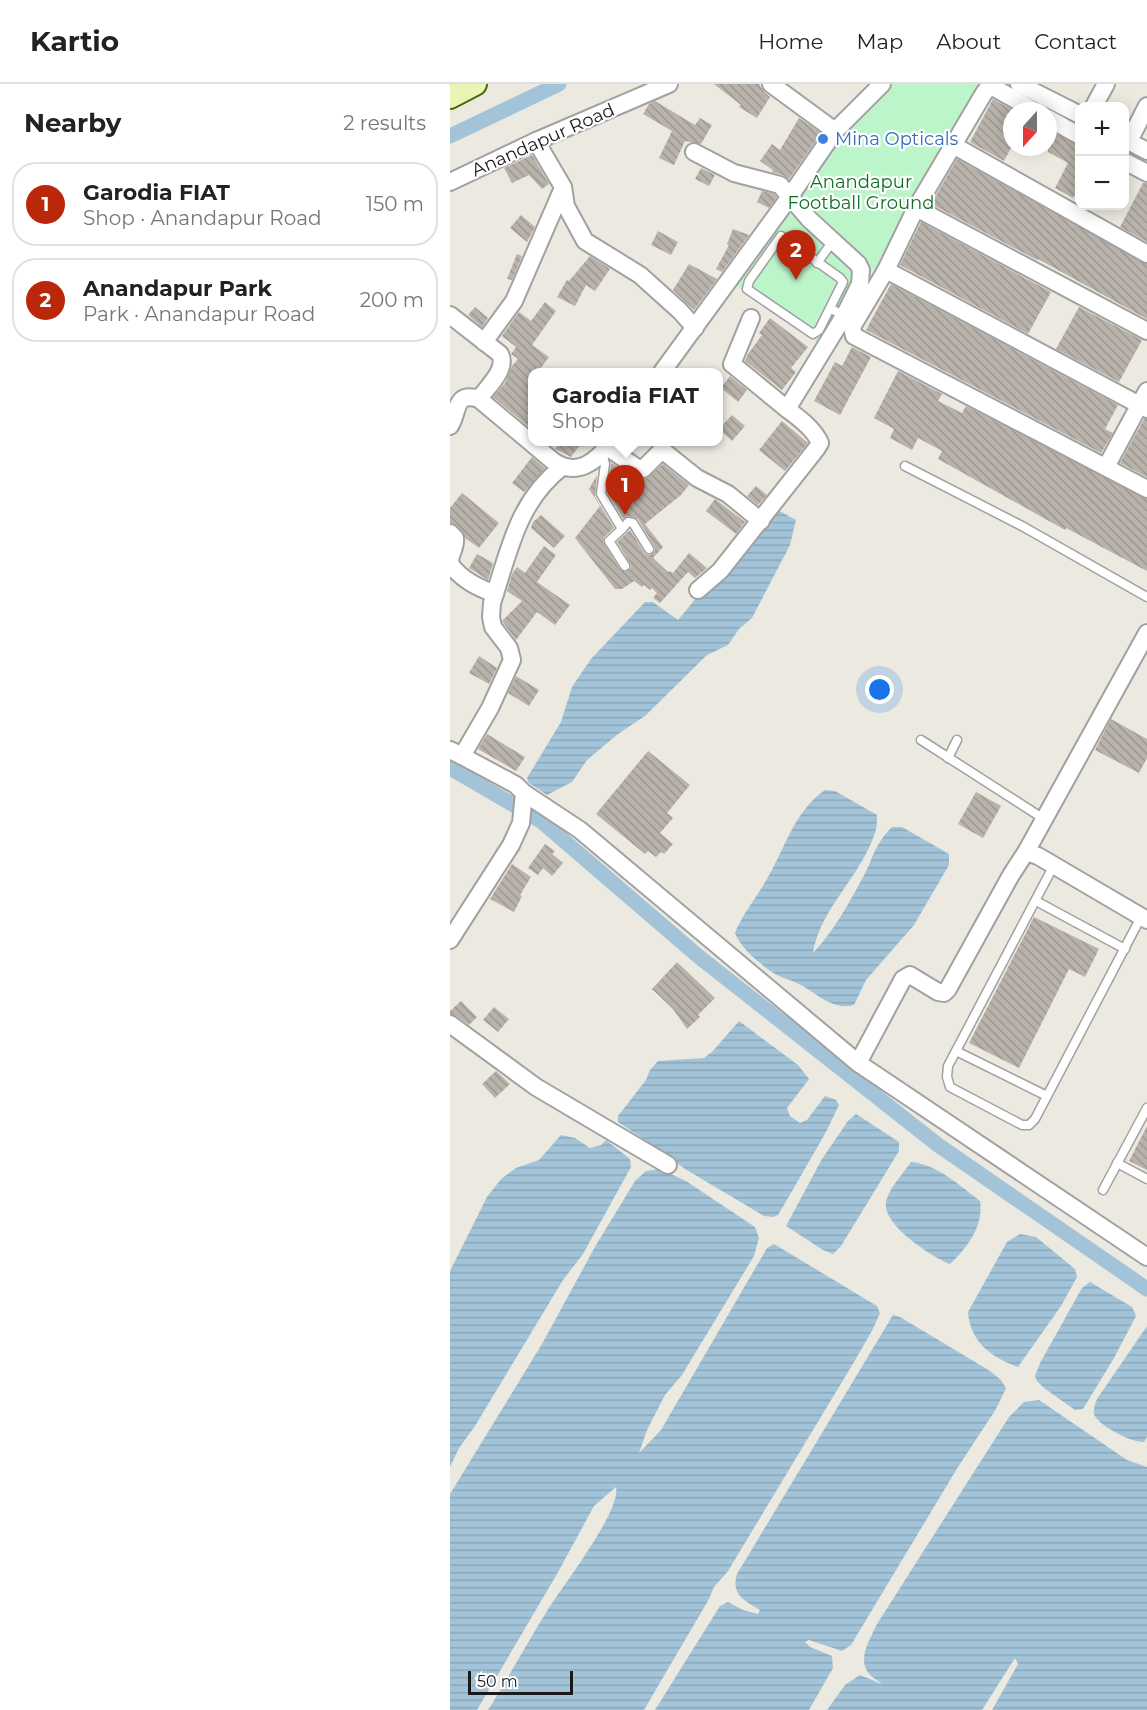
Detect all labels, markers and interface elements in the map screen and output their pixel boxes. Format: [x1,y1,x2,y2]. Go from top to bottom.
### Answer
text: Kartio [30,24,119,58]
text: Home [758,29,823,54]
text: Map [856,29,903,54]
text: About [936,29,1001,54]
text: Contact [1034,29,1117,54]
street label: Anandapur Road [468,99,618,181]
north arrow [1003,102,1057,156]
map controls [1075,102,1129,210]
button: + [1075,102,1129,156]
text: Nearby [24,107,121,139]
text: 2 results [343,111,426,135]
place label: Mina Opticals [835,128,959,150]
marker: Mina Opticals [816,132,830,146]
button: − [1075,156,1129,210]
park label: Anandapur Football Ground [788,171,934,214]
text: Garodia FIAT [83,179,230,206]
text: 1 [42,192,49,216]
text: 150 m [366,192,424,216]
text: Shop · Anandapur Road [83,206,322,230]
pin: 2 [776,230,816,280]
text: Anandapur Park [83,275,272,302]
text: 2 [40,288,51,312]
text: 200 m [360,288,424,312]
text: Park · Anandapur Road [83,302,315,326]
popup [528,368,723,446]
text: Garodia FIAT [552,382,699,409]
text: Shop [552,409,604,433]
pin: 1 [606,466,645,515]
your location [865,675,894,704]
scale bar [468,1668,573,1696]
text: 50 m [477,1672,518,1691]

